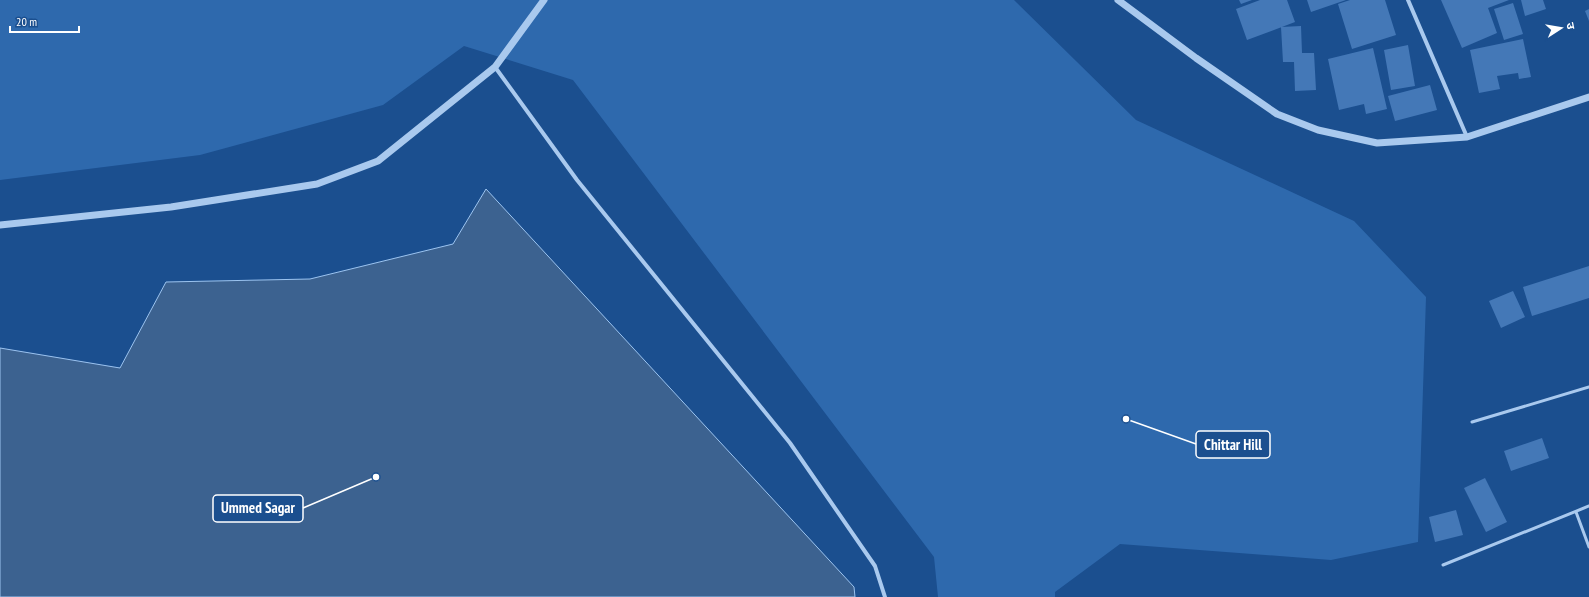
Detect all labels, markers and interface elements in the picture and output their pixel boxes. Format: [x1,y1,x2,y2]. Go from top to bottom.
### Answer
scale bar [10,8,79,34]
north arrow [1541,8,1581,48]
text: 20 m [16,14,37,29]
text: उ [1563,21,1578,31]
callout: Chittar Hill [1196,431,1270,458]
text: Chittar Hill [1204,435,1262,454]
callout: Ummed Sagar [213,495,303,522]
text: Ummed Sagar [221,498,295,517]

